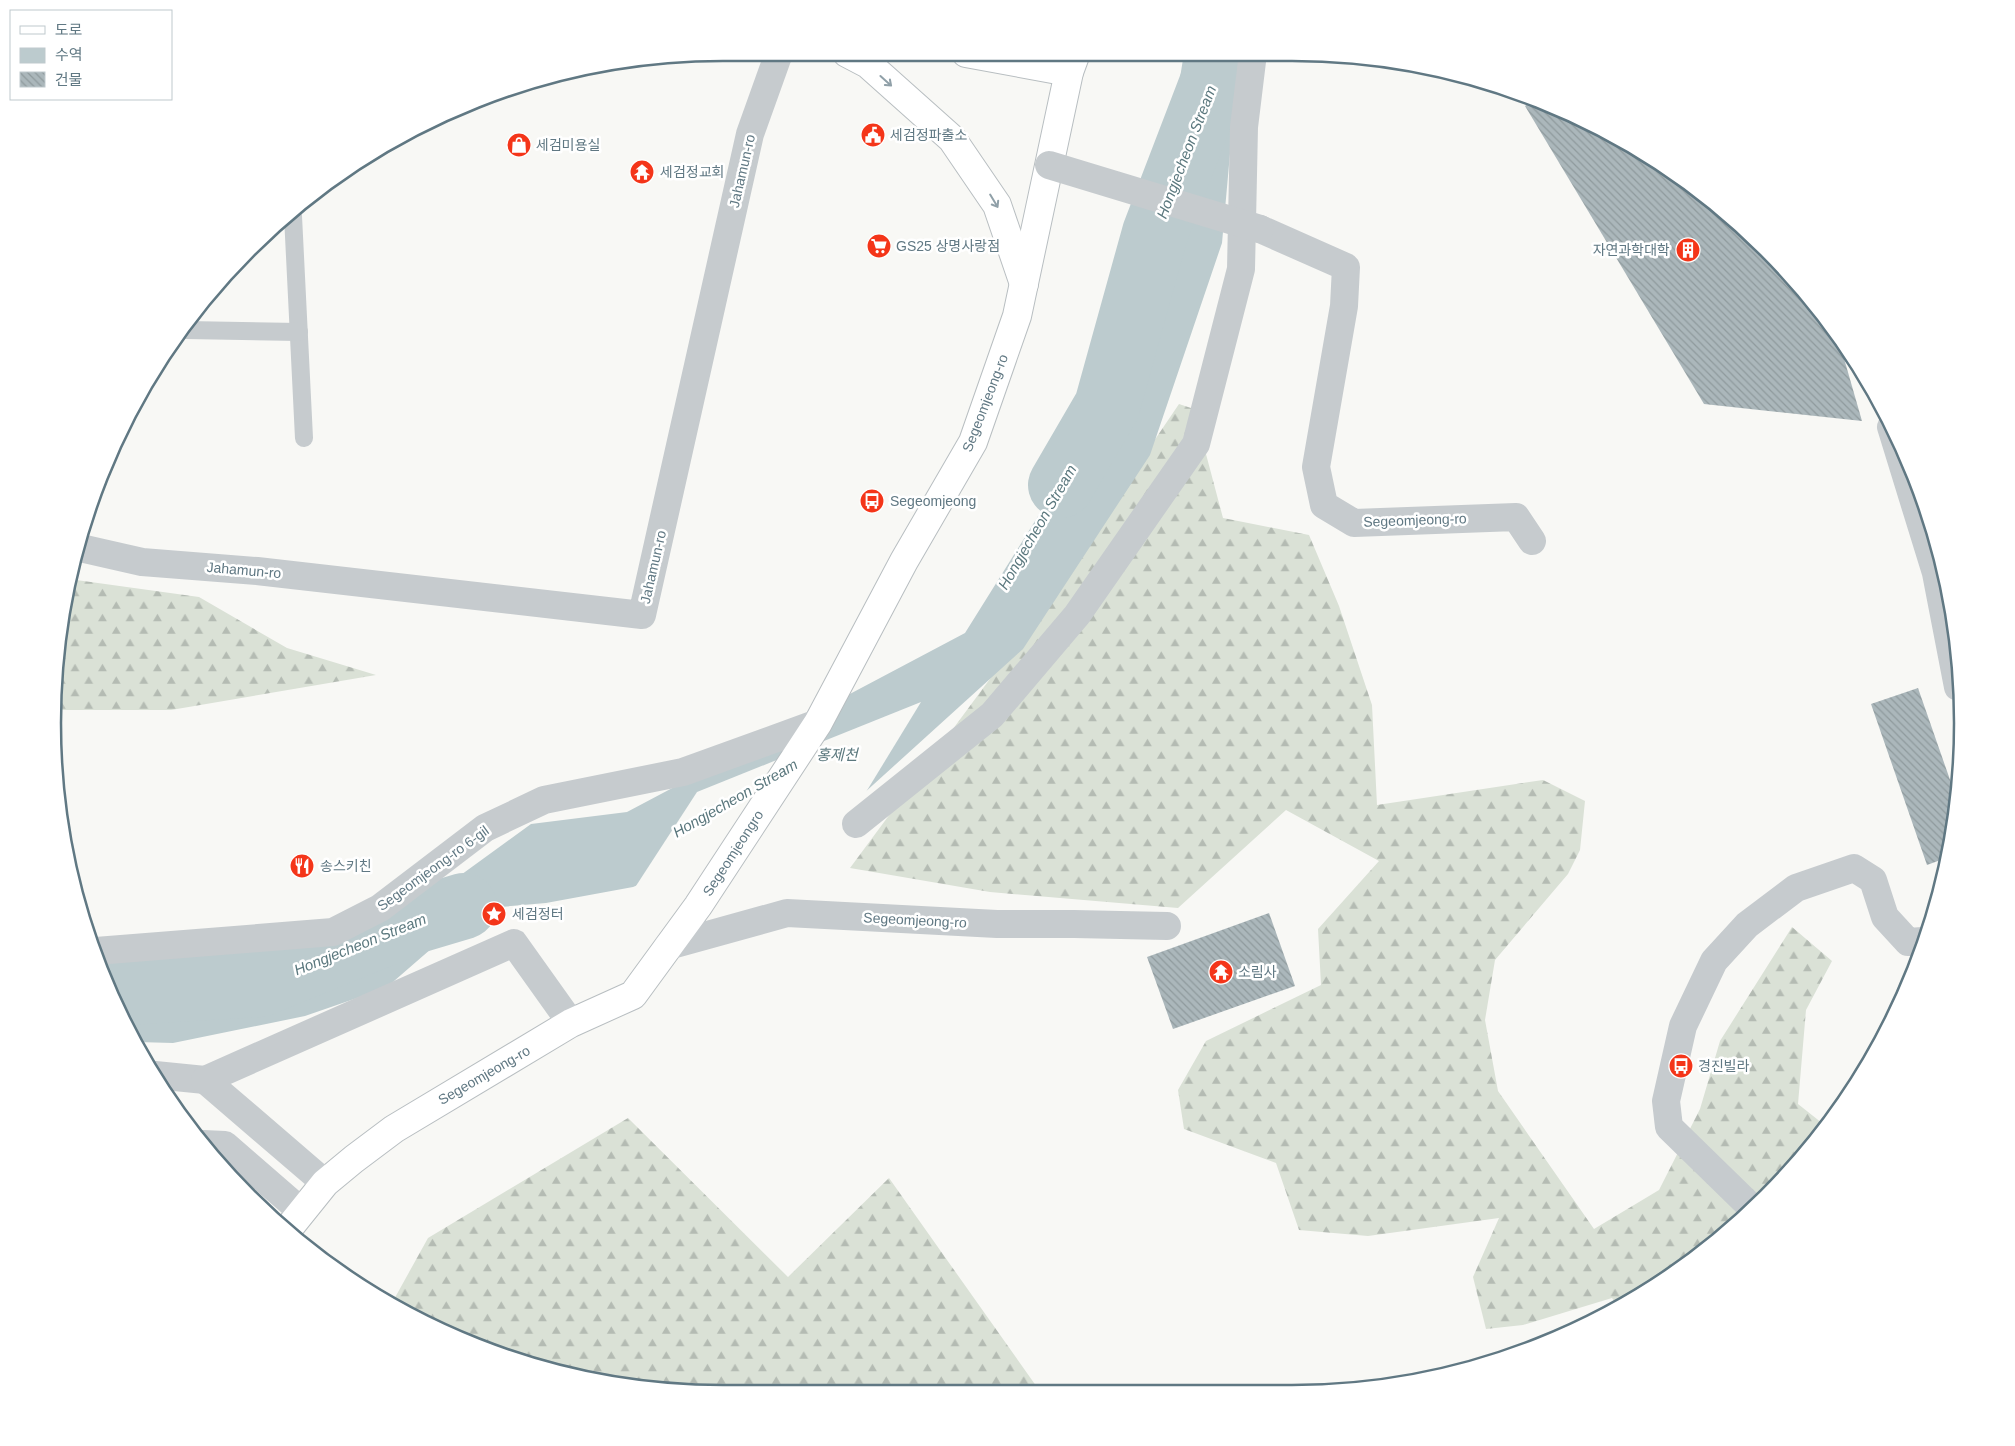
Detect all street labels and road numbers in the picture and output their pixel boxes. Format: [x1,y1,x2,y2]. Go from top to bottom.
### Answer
street label: Jahamun-ro [726,133,758,209]
street label: Segeomjeong-ro [959,352,1011,454]
street label: Segeomjeong-ro [1363,510,1467,530]
street label: Jahamun-ro [637,529,669,605]
street label: Jahamun-ro [206,559,282,581]
street label: Segeomjeongro [699,807,767,899]
street label: Segeomjeong-ro 6-gil [374,822,492,914]
street label: Segeomjeong-ro [863,909,967,931]
street label: Segeomjeong-ro [435,1042,533,1108]

